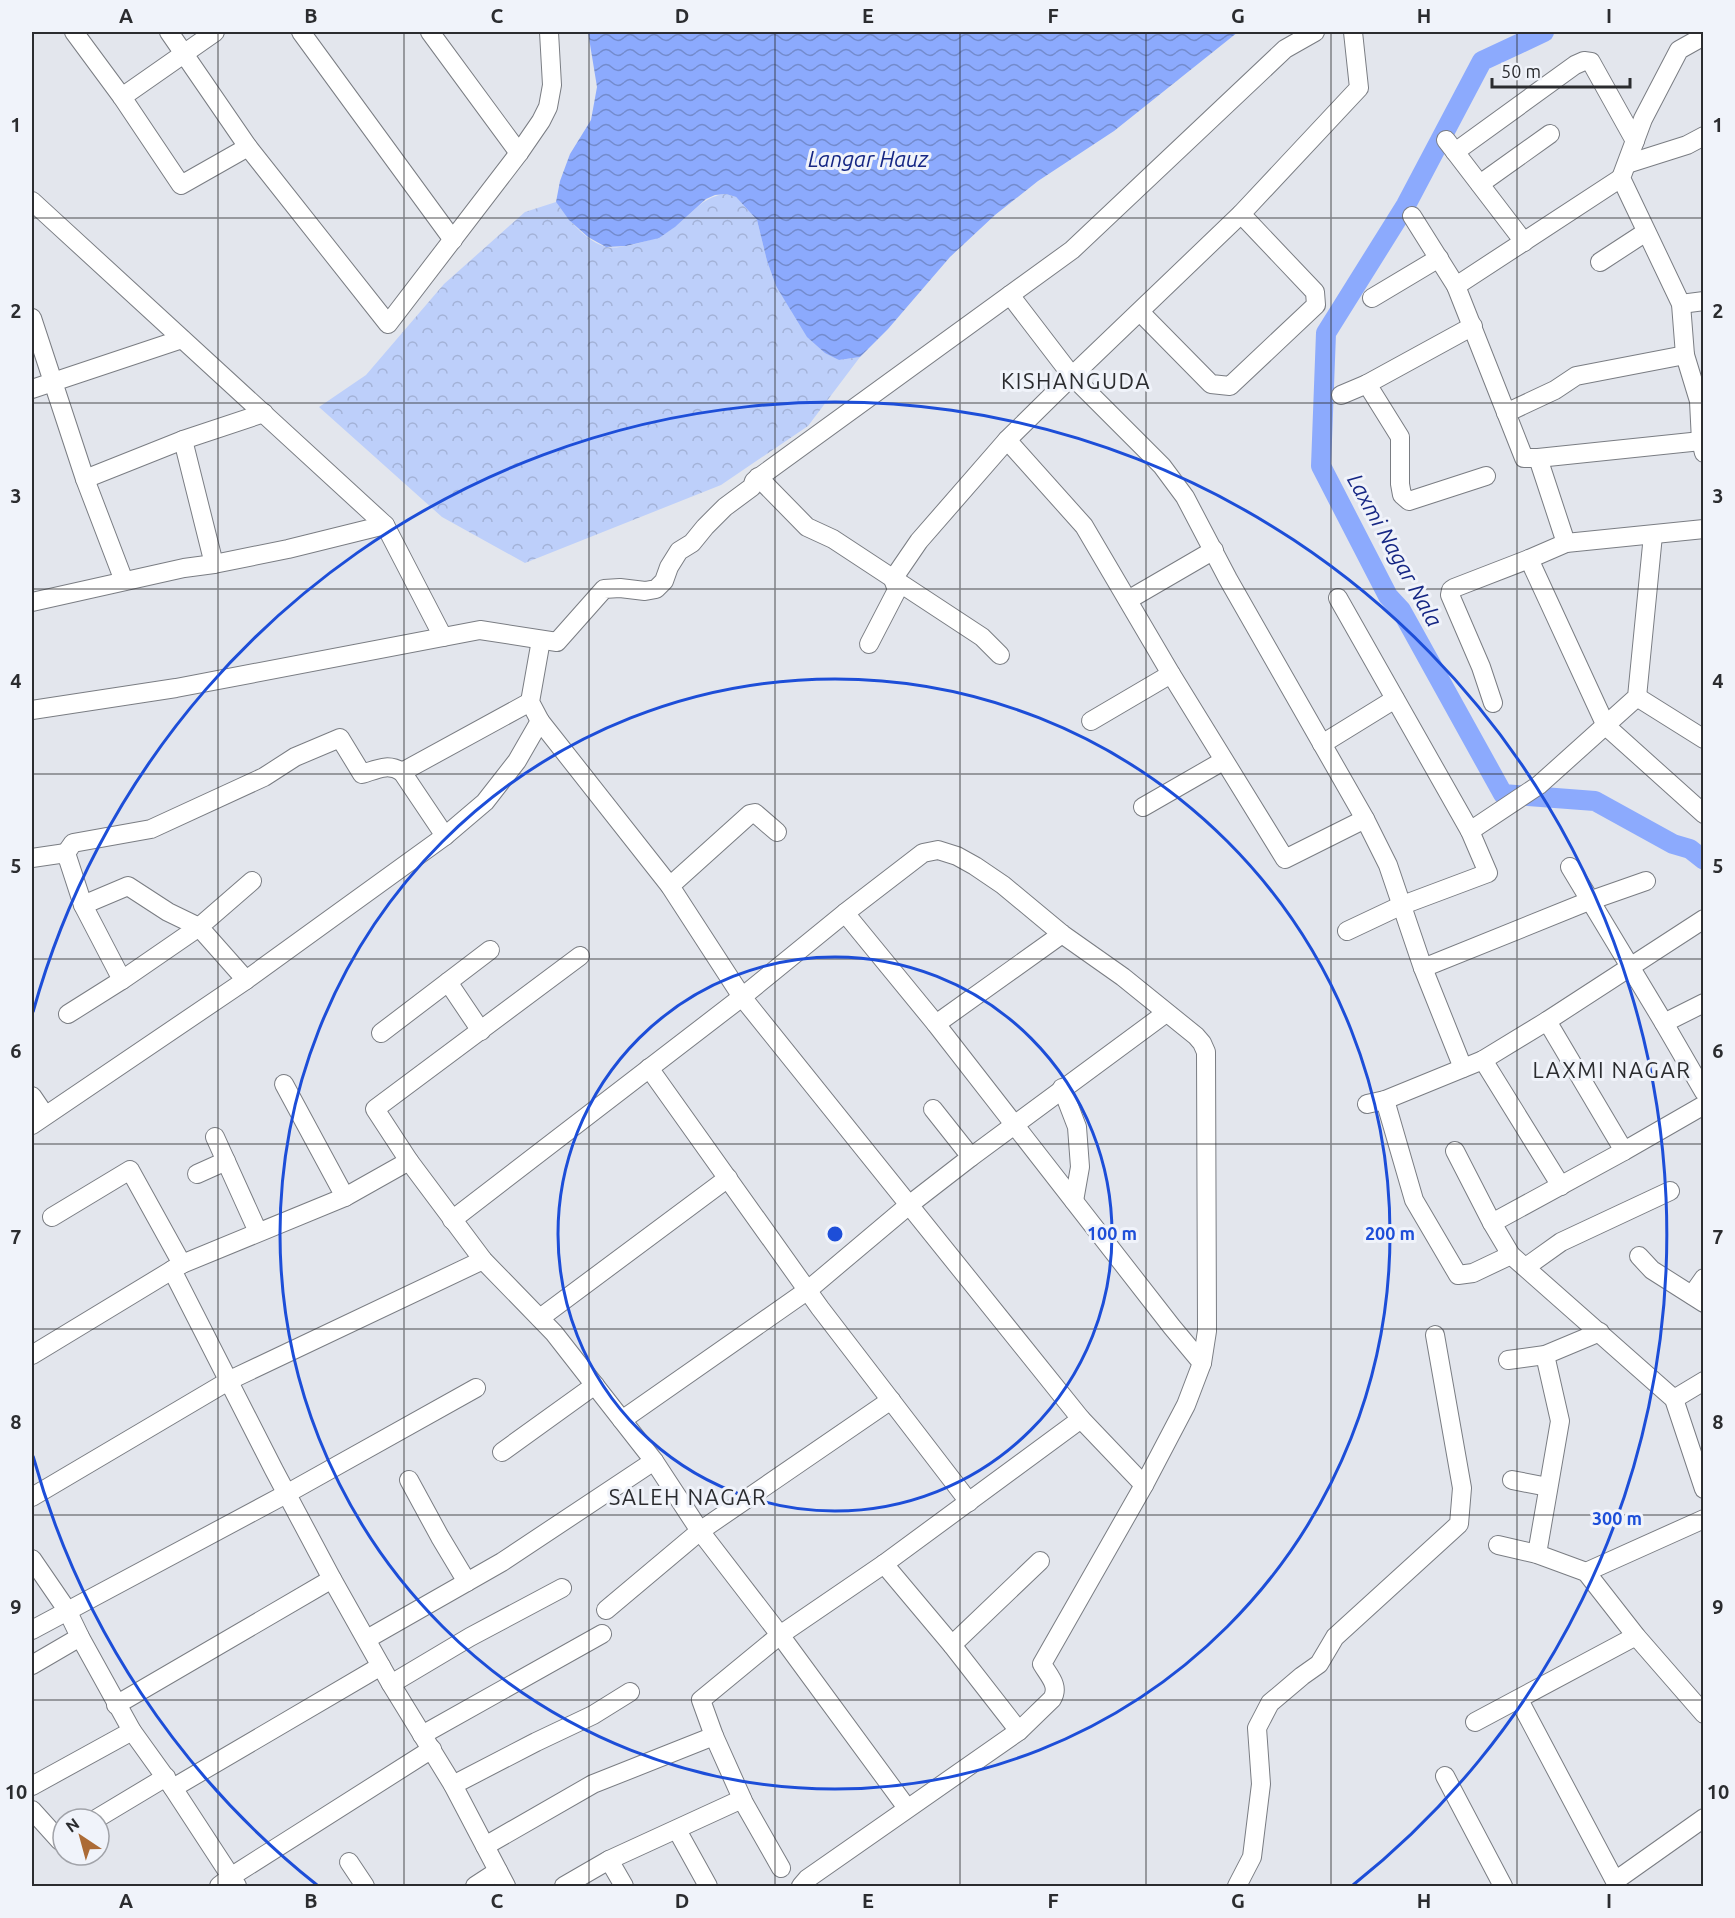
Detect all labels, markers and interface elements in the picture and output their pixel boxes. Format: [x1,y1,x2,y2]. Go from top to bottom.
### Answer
text: A [119,4,133,27]
text: B [304,4,318,27]
text: C [491,4,504,27]
text: D [675,4,689,27]
text: E [862,4,874,27]
text: F [1047,4,1059,27]
text: G [1231,4,1245,27]
text: H [1417,4,1431,27]
text: I [1606,4,1612,27]
scale bar [1492,51,1630,89]
text: 50 m [1501,61,1541,81]
text: 1 [10,113,22,136]
text: 1 [1712,113,1724,136]
water label: Langar Hauz [808,146,929,171]
text: 2 [10,299,22,322]
text: 2 [1712,299,1724,322]
district label: KISHANGUDA [1001,368,1151,393]
water label: Laxmi Nagar Nala [1343,469,1448,631]
text: 3 [10,484,22,507]
text: 3 [1712,484,1724,507]
text: 4 [10,669,22,692]
text: 4 [1712,669,1724,692]
text: 5 [10,854,22,877]
text: 5 [1712,854,1724,877]
text: 6 [10,1039,22,1062]
text: 6 [1712,1039,1724,1062]
district label: LAXMI NAGAR [1533,1057,1691,1082]
text: 100 m [1087,1223,1137,1243]
text: 200 m [1365,1223,1415,1243]
centre of rings [825,1224,845,1244]
text: 7 [10,1225,22,1248]
text: 7 [1712,1225,1724,1248]
text: 8 [10,1410,22,1433]
text: 8 [1712,1410,1724,1433]
district label: SALEH NAGAR [609,1484,767,1509]
text: 300 m [1592,1508,1642,1528]
text: 9 [10,1595,22,1618]
text: 9 [1712,1595,1724,1618]
text: 10 [5,1780,27,1803]
text: 10 [1707,1780,1729,1803]
north arrow [51,1807,111,1867]
text: N [62,1814,82,1836]
text: A [119,1889,133,1912]
text: B [304,1889,318,1912]
text: C [491,1889,504,1912]
text: D [675,1889,689,1912]
text: E [862,1889,874,1912]
text: F [1047,1889,1059,1912]
text: G [1231,1889,1245,1912]
text: H [1417,1889,1431,1912]
text: I [1606,1889,1612,1912]

